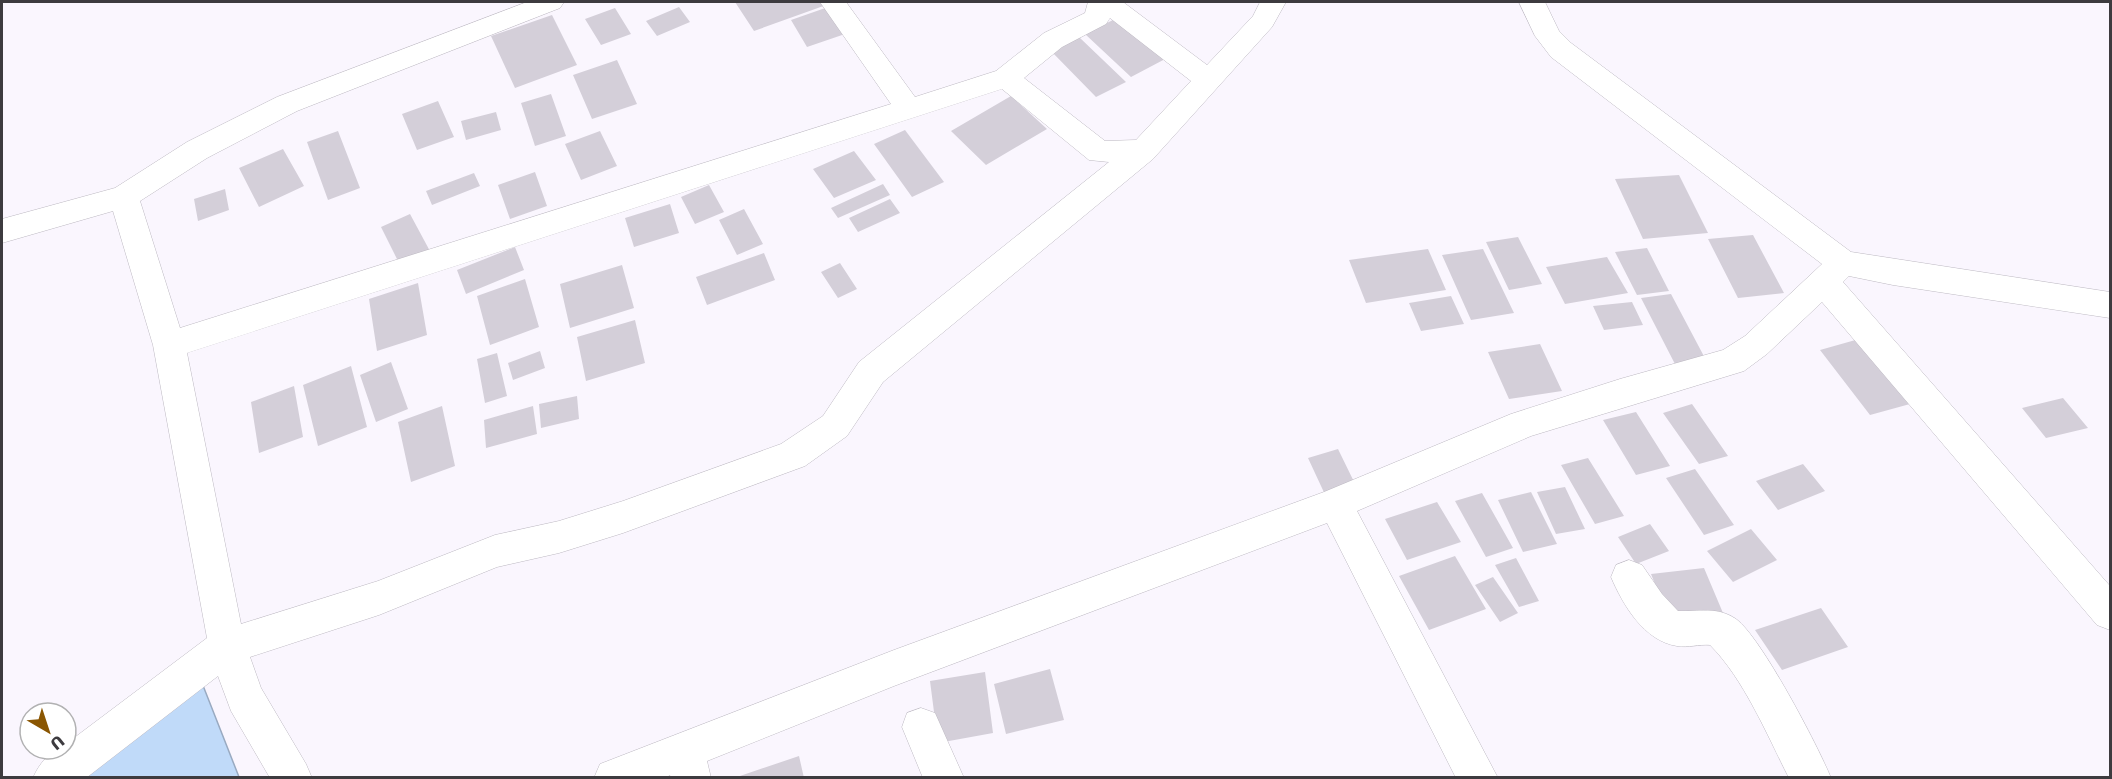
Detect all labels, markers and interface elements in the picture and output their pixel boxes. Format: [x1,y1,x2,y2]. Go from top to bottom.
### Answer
north arrow [18,701,78,761]
text: U [46,731,68,754]

